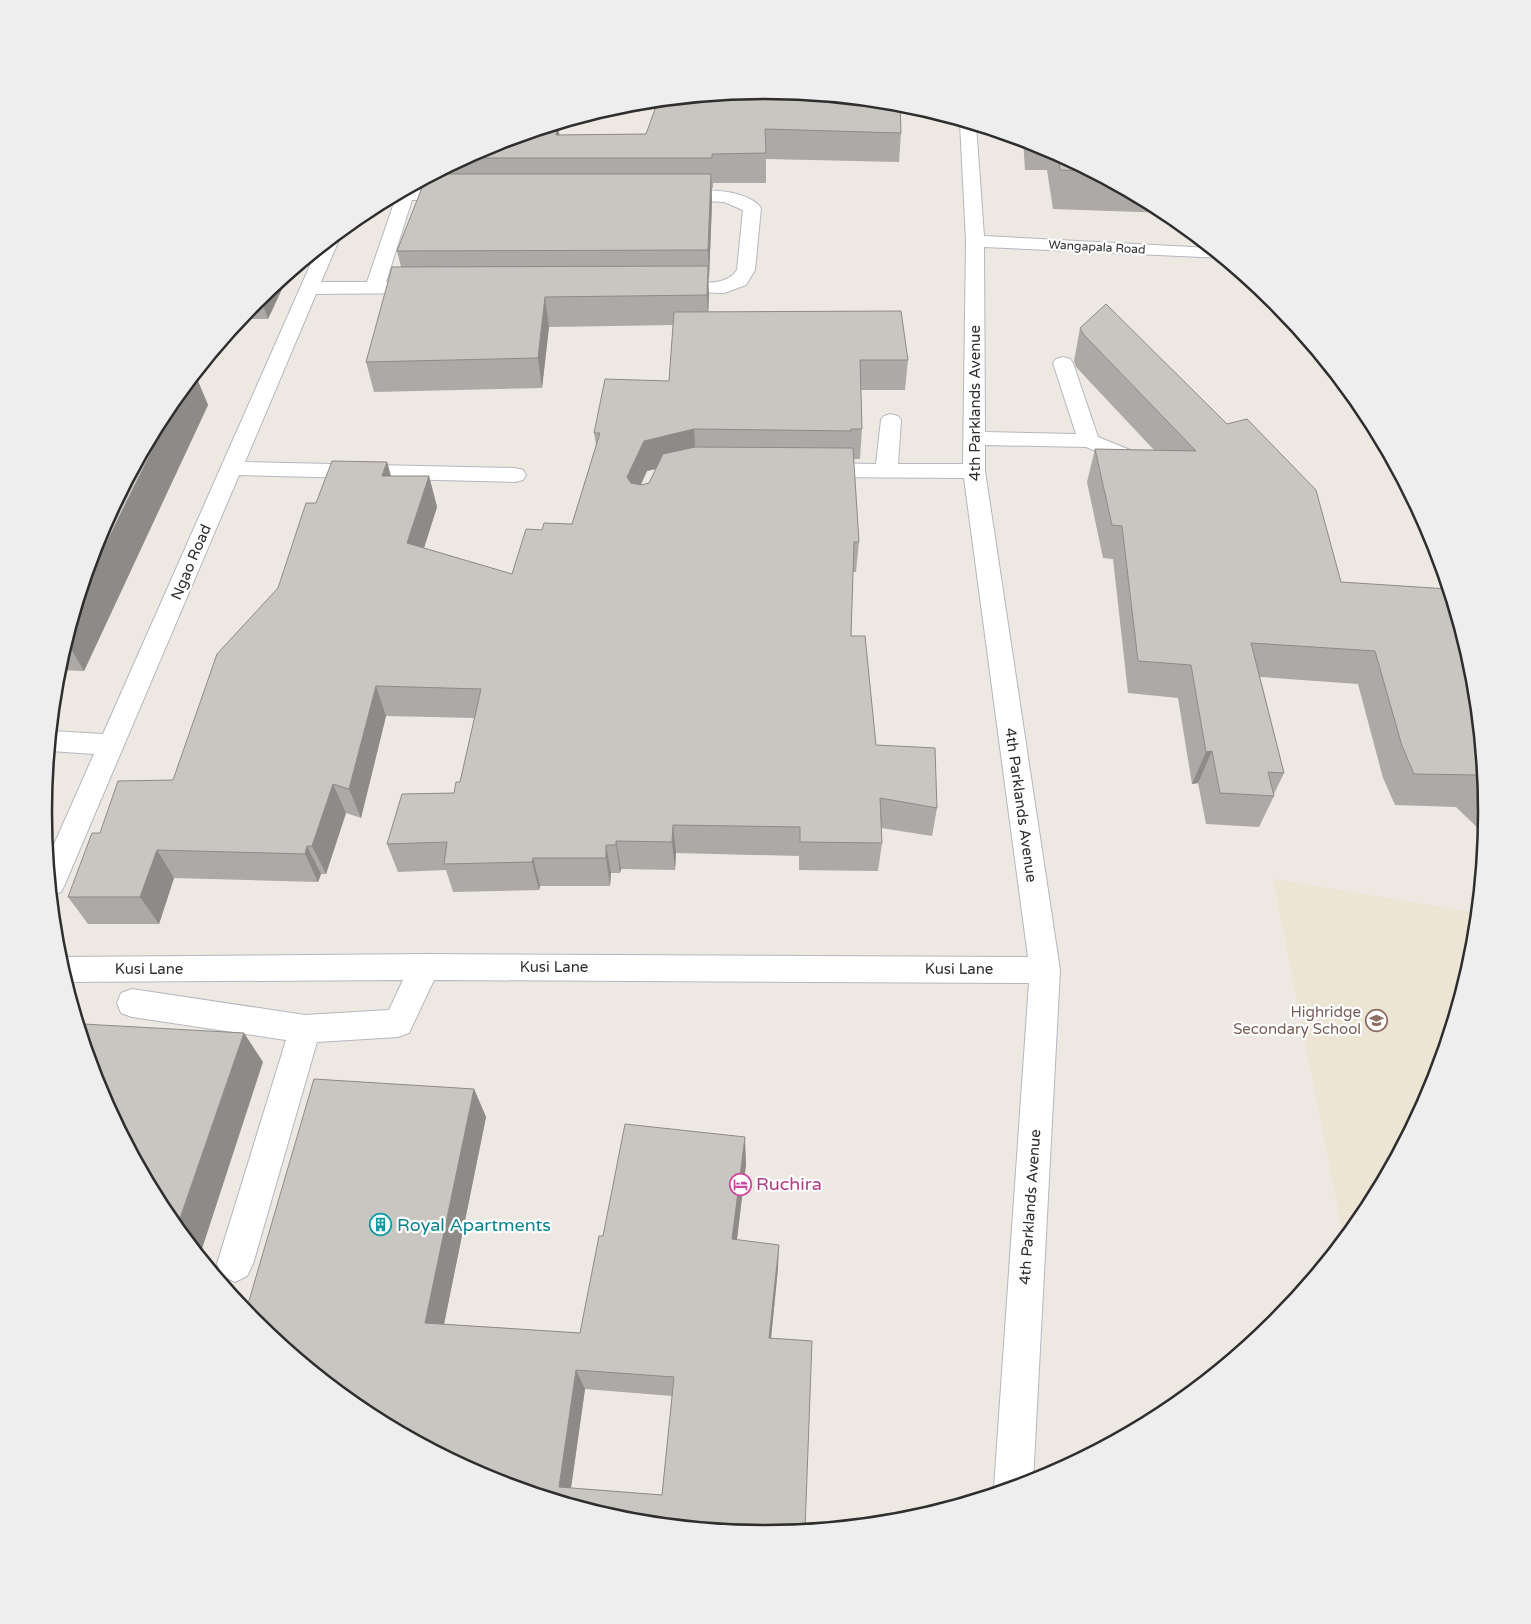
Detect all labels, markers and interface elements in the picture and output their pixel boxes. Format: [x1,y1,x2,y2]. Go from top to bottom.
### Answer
street label: Wangapala Road [1048,237,1146,257]
street label: 4th Parklands Avenue [966,325,984,481]
street label: Ngao Road [167,521,215,603]
street label: 4th Parklands Avenue [1001,727,1041,883]
street label: Kusi Lane [520,958,588,976]
street label: Kusi Lane [115,960,183,978]
street label: Kusi Lane [925,960,993,978]
place label: Highridge Secondary School [1233,1003,1361,1038]
school or university icon: Highridge Secondary School [1365,1009,1389,1033]
street label: 4th Parklands Avenue [1016,1129,1044,1285]
hotel icon: Ruchira [728,1172,752,1196]
place label: Ruchira [756,1173,822,1195]
building icon: Royal Apartments [369,1213,393,1237]
place label: Royal Apartments [397,1214,551,1236]

